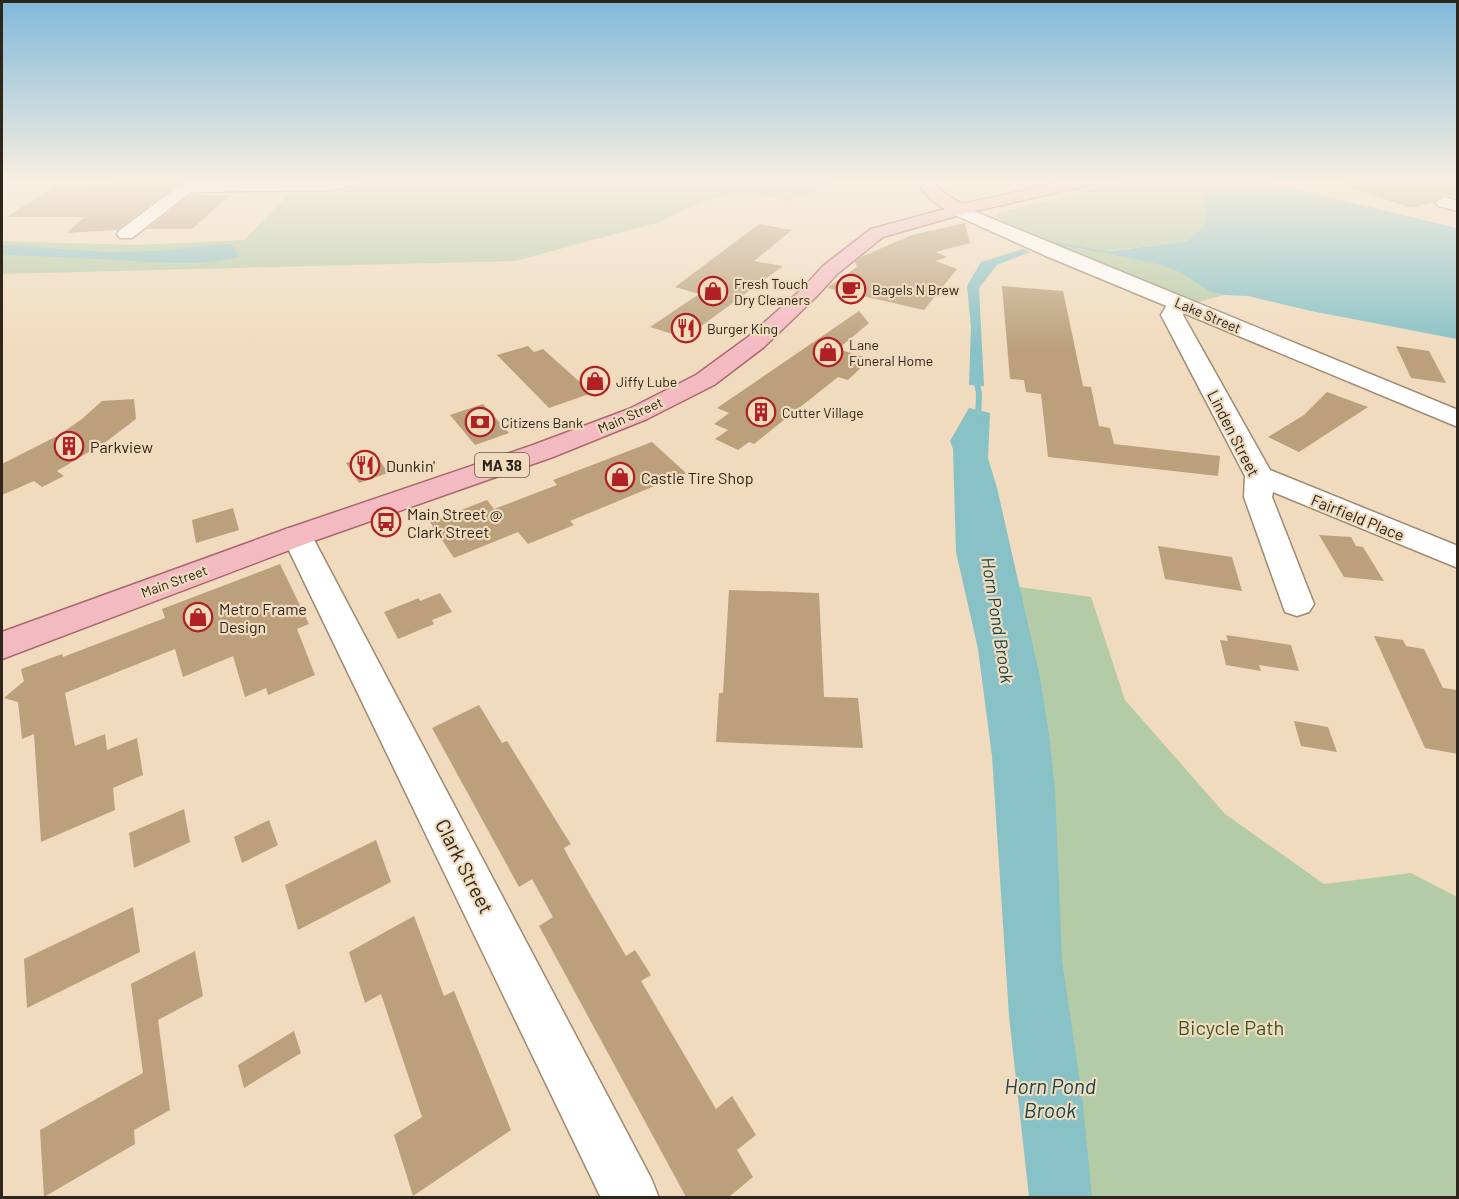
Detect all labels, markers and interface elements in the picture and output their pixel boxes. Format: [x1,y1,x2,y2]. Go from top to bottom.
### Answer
cafe icon: Bagels N Brew [835,273,867,305]
shop icon: Fresh Touch Dry Cleaners [697,275,729,307]
place label: Fresh Touch Dry Cleaners [734,275,811,308]
place label: Bagels N Brew [872,281,959,298]
street label: Lake Street [1172,293,1244,337]
restaurant icon: Burger King [670,312,702,344]
place label: Burger King [707,320,778,337]
shop icon: Lane Funeral Home [812,336,844,368]
place label: Lane Funeral Home [849,336,933,369]
shop icon: Jiffy Lube [579,365,611,397]
place label: Jiffy Lube [616,373,677,390]
street label: Linden Street [1204,387,1264,479]
street label: Main Street [595,393,665,437]
building icon: Cutter Village [745,396,777,428]
place label: Cutter Village [782,404,864,421]
bank icon: Citizens Bank [464,406,496,438]
place label: Citizens Bank [501,414,583,431]
building icon: Parkview [53,430,85,462]
place label: Parkview [90,437,153,456]
restaurant icon: Dunkin' [349,449,381,481]
road number: MA 38 [475,453,529,477]
place label: Dunkin' [386,456,435,475]
shop icon: Castle Tire Shop [604,461,636,493]
place label: Castle Tire Shop [641,468,754,487]
street label: Fairfield Place [1309,490,1407,544]
place label: Main Street @ Clark Street [407,504,503,541]
bus stop icon: Main Street @ Clark Street [370,506,402,538]
water label: Horn Pond Brook [977,556,1019,685]
street label: Main Street [139,561,209,601]
place label: Metro Frame Design [219,599,307,636]
shop icon: Metro Frame Design [182,601,214,633]
street label: Clark Street [431,815,499,917]
park label: Bicycle Path [1178,1015,1284,1039]
water label: Horn Pond Brook [1004,1073,1096,1122]

